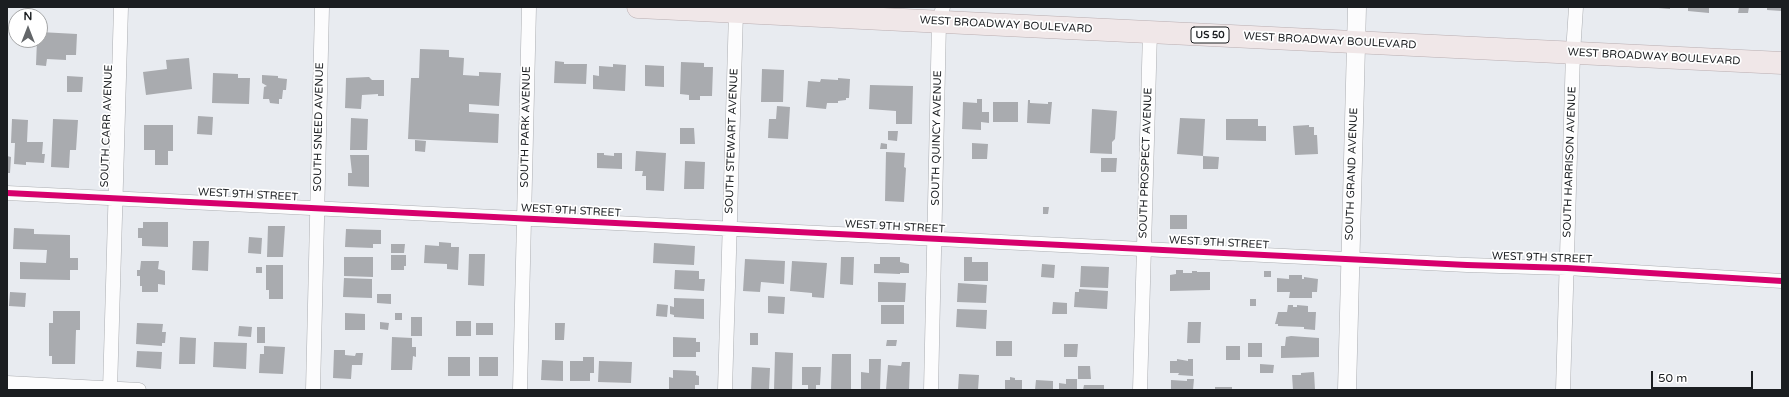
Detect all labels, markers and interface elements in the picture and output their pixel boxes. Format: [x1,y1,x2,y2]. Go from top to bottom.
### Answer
north arrow [8,8,48,48]
text: N [24,10,32,23]
street label: WEST BROADWAY BOULEVARD [919,14,1093,36]
road number: US 50 [1191,27,1229,43]
street label: WEST BROADWAY BOULEVARD [1243,30,1417,52]
street label: WEST BROADWAY BOULEVARD [1567,46,1741,68]
street label: SOUTH SNEED AVENUE [311,62,327,192]
street label: SOUTH CARR AVENUE [98,64,116,188]
street label: SOUTH PARK AVENUE [518,66,534,188]
street label: SOUTH STEWART AVENUE [723,68,741,214]
street label: SOUTH QUINCY AVENUE [929,70,945,206]
street label: SOUTH HARRISON AVENUE [1561,86,1579,238]
street label: SOUTH PROSPECT AVENUE [1137,87,1155,239]
street label: SOUTH GRAND AVENUE [1343,107,1361,241]
street label: WEST 9TH STREET [197,186,299,204]
street label: WEST 9TH STREET [520,202,622,220]
street label: WEST 9TH STREET [844,218,946,236]
street label: WEST 9TH STREET [1168,234,1270,252]
street label: WEST 9TH STREET [1492,250,1592,266]
scale bar [1653,363,1755,389]
text: 50 m [1658,371,1687,385]

